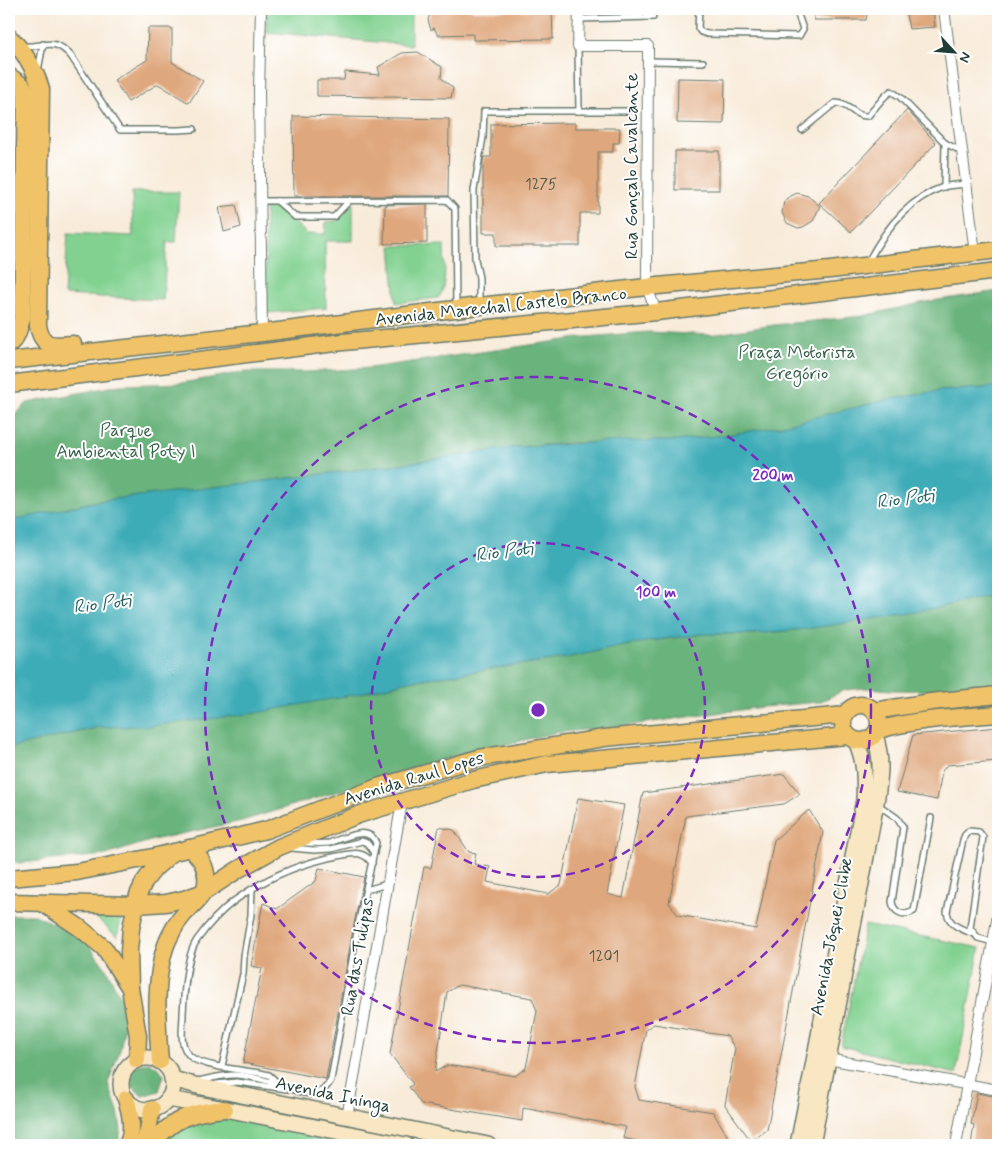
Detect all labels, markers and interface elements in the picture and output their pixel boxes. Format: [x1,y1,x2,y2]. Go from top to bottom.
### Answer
north arrow [930,28,980,78]
text: N [955,49,975,65]
street label: Rua Gonçalo Cavalcante [620,73,644,259]
house number: 1275 [525,175,557,195]
street label: Avenida Marechal Castelo Branco [374,282,628,332]
park label: Praça Motorista Gregório [738,341,856,387]
park label: Parque Ambiental Poty I [56,419,196,464]
text: 200 m [753,466,794,486]
water label: Rio Poti [875,483,938,515]
water label: Rio Poti [474,536,537,568]
text: 100 m [636,583,676,603]
water label: Rio Poti [72,588,135,620]
centre of rings [529,701,547,719]
street label: Avenida Raul Lopes [341,746,487,812]
street label: Avenida Jóquei Clube [805,856,859,1018]
street label: Rua das Tulipas [336,896,380,1018]
house number: 1201 [589,947,619,967]
street label: Avenida Ininga [273,1071,393,1120]

